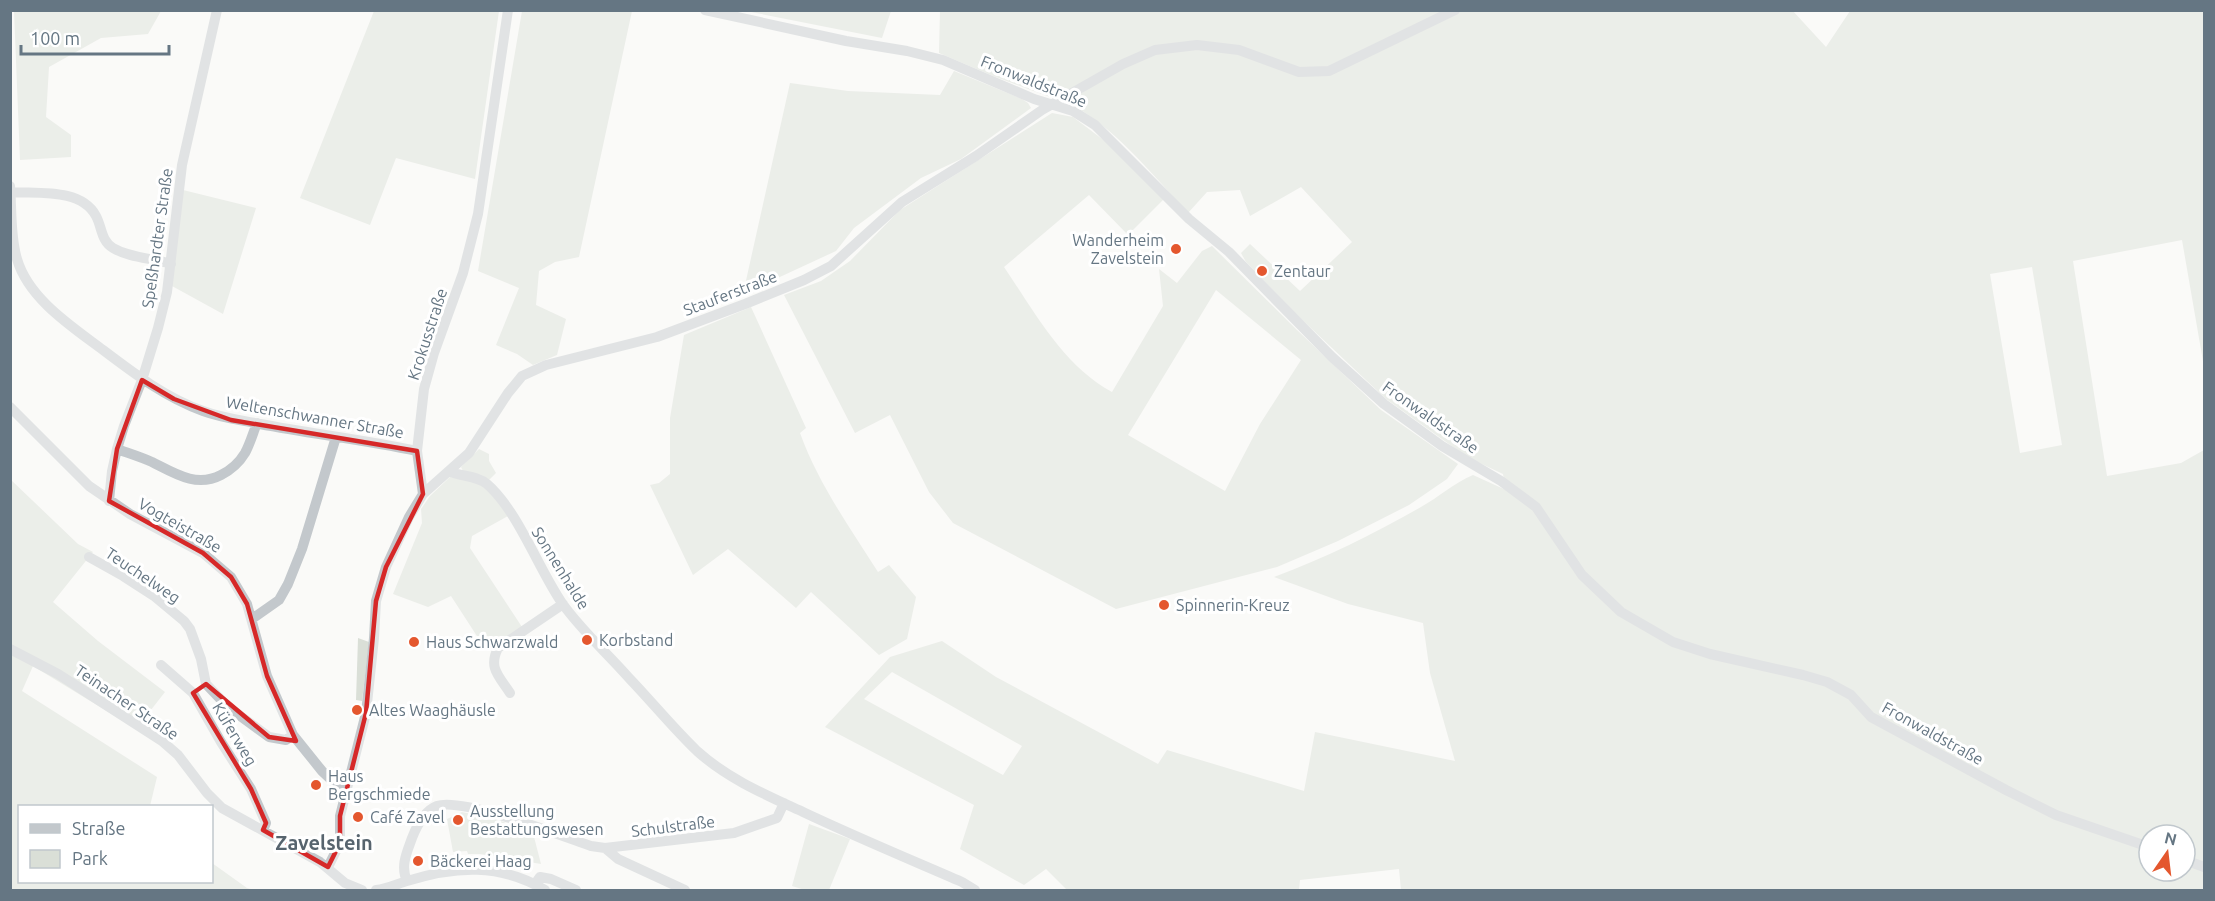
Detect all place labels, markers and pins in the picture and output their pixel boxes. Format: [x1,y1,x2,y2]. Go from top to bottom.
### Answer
place label: Wanderheim Zavelstein [1072,231,1164,267]
marker: Wanderheim Zavelstein [1169,242,1183,256]
place label: Zentaur [1274,262,1331,280]
marker: Zentaur [1255,264,1269,278]
place label: Spinnerin-Kreuz [1176,596,1290,614]
marker: Spinnerin-Kreuz [1157,598,1171,612]
place label: Korbstand [599,631,673,649]
place label: Haus Schwarzwald [426,633,558,651]
marker: Korbstand [580,633,594,647]
marker: Haus Schwarzwald [407,635,421,649]
place label: Altes Waaghäusle [369,701,496,719]
marker: Altes Waaghäusle [350,703,364,717]
place label: Haus Bergschmiede [328,767,430,803]
marker: Haus Bergschmiede [309,778,323,792]
place label: Ausstellung Bestattungswesen [470,802,604,838]
place label: Café Zavel [370,808,445,826]
marker: Café Zavel [351,810,365,824]
marker: Ausstellung Bestattungswesen [451,813,465,827]
place label: Bäckerei Haag [430,852,532,870]
marker: Bäckerei Haag [411,854,425,868]

